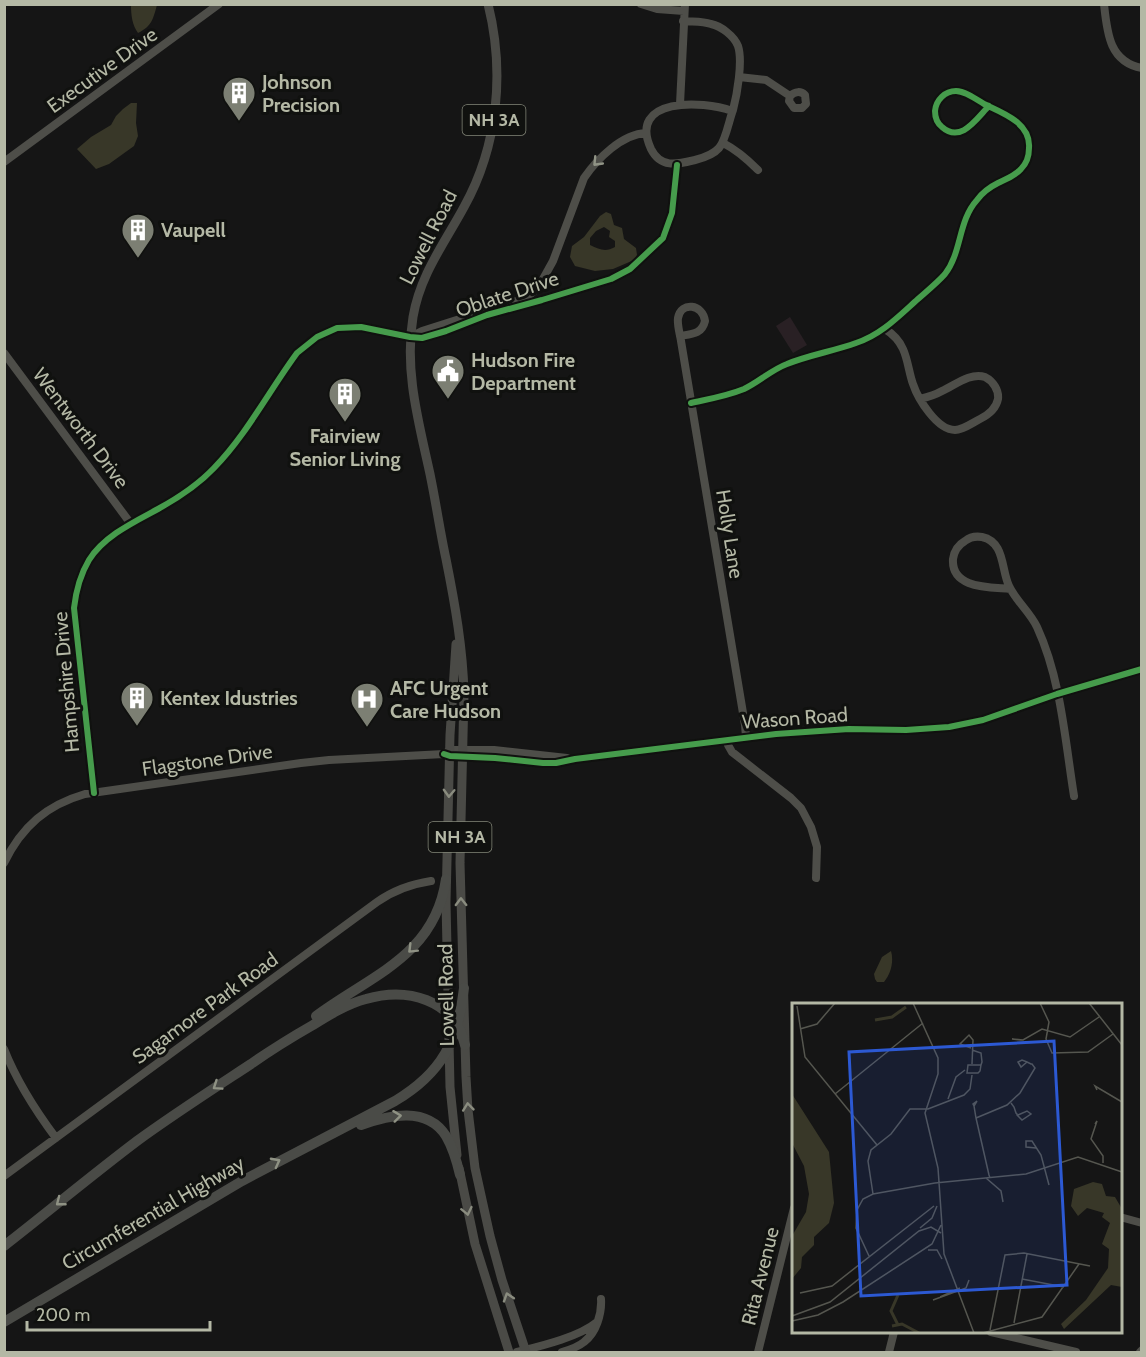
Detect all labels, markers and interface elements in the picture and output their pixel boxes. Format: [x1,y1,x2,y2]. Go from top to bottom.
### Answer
street label: Executive Drive [42,22,162,118]
place label: Johnson Precision [261,70,340,117]
building icon: Johnson Precision [221,75,257,122]
road number: NH 3A [462,105,526,135]
one-way arrow [593,156,604,166]
street label: Lowell Road [394,186,462,288]
building icon: Vaupell [120,212,156,259]
place label: Vaupell [161,218,226,242]
street label: Oblate Drive [453,266,561,322]
place label: Hudson Fire Department [471,348,576,395]
public building icon: Hudson Fire Department [430,353,466,400]
street label: Wentworth Drive [28,363,134,493]
building icon: Fairview Senior Living [327,376,363,423]
place label: Fairview Senior Living [290,424,400,471]
street label: Holly Lane [711,488,749,580]
street label: Hampshire Drive [48,611,84,753]
place label: AFC Urgent Care Hudson [390,676,501,723]
building icon: Kentex Idustries [119,680,155,727]
hospital icon: AFC Urgent Care Hudson [349,681,385,728]
place label: Kentex Idustries [160,686,298,710]
street label: Wason Road [741,702,849,734]
street label: Flagstone Drive [140,739,274,781]
one-way arrow [442,788,455,797]
road number: NH 3A [428,822,492,852]
one-way arrow [455,898,468,907]
one-way arrow [408,941,419,952]
street label: Lowell Road [433,943,459,1047]
street label: Sagamore Park Road [128,947,282,1069]
inset map [792,1003,1122,1333]
one-way arrow [213,1079,223,1091]
one-way arrow [462,1102,475,1111]
one-way arrow [393,1111,402,1123]
street label: Circumferential Highway [58,1151,248,1275]
one-way arrow [270,1158,281,1170]
one-way arrow [56,1195,67,1206]
one-way arrow [460,1206,473,1216]
street label: Rita Avenue [736,1224,784,1328]
one-way arrow [503,1292,515,1303]
scale bar [27,1294,210,1332]
text: 200 m [36,1304,90,1326]

